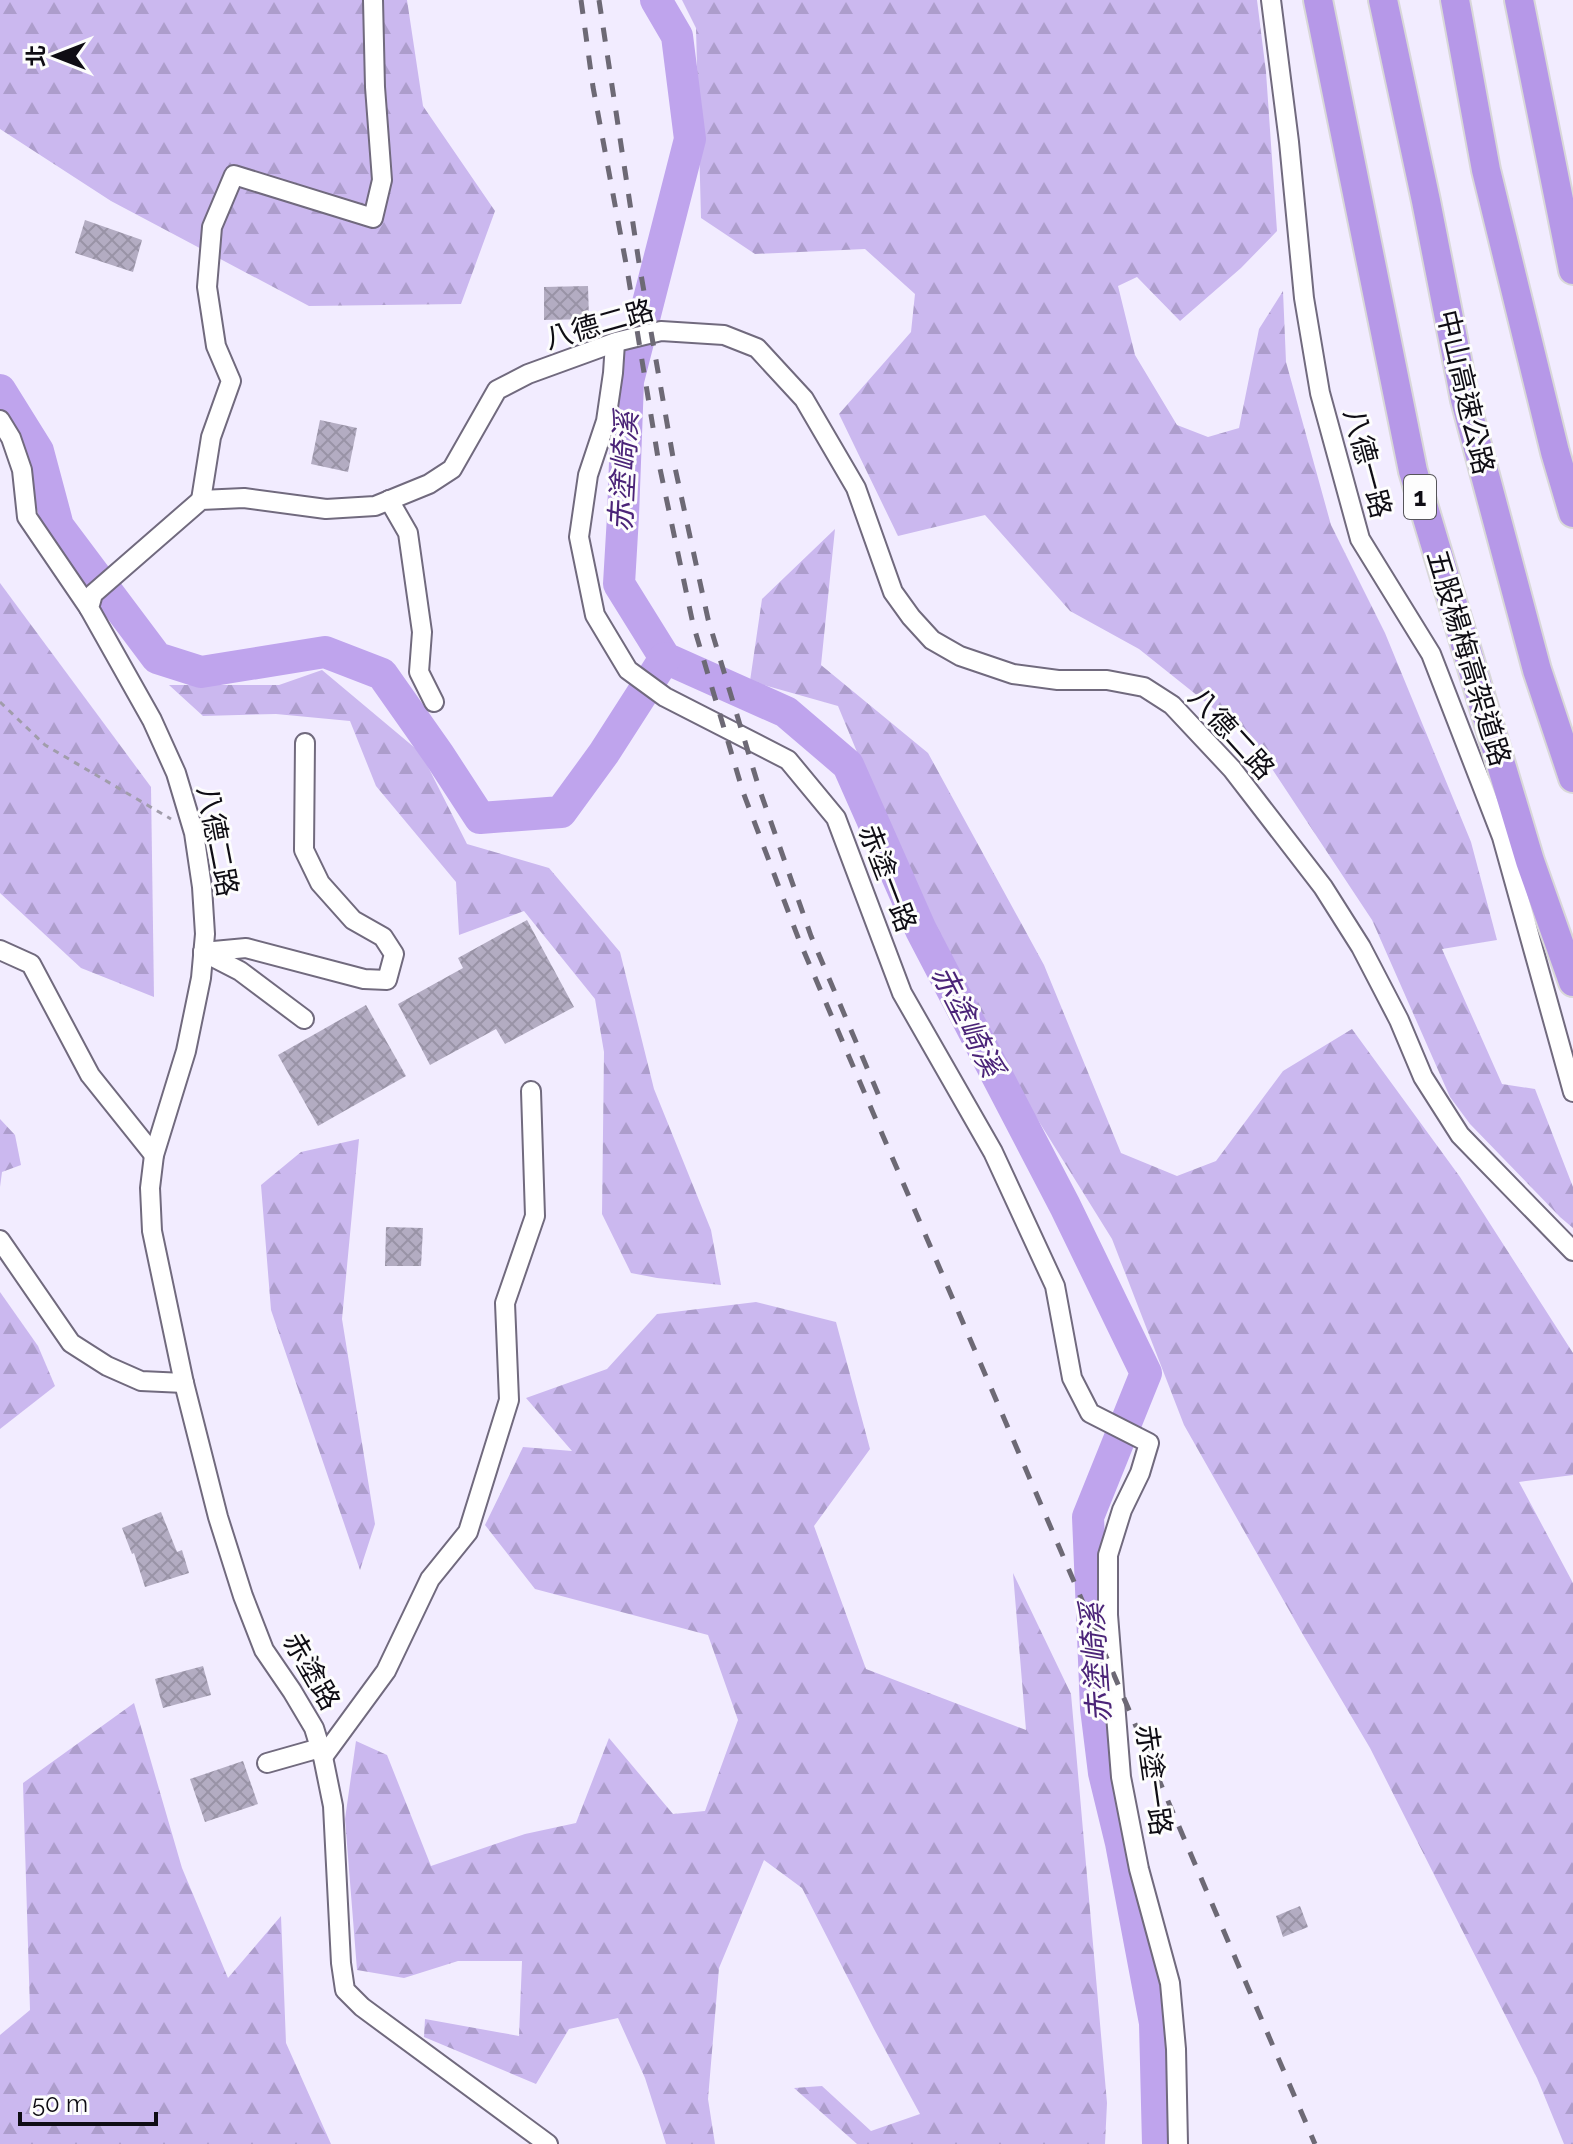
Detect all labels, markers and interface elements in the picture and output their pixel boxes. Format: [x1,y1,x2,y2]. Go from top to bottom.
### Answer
north arrow [16,16,96,96]
text: 北 [23,45,49,67]
street label: 八德二路 [541,293,658,356]
street label: 中山高速公路 [1431,307,1500,478]
street label: 八德一路 [1337,405,1398,521]
water label: 赤塗崎溪 [603,407,644,533]
road number: 1 [1404,475,1436,519]
street label: 五股楊梅高架道路 [1420,546,1517,770]
street label: 八德二路 [1182,681,1281,786]
street label: 八德二路 [191,783,244,899]
street label: 赤塗一路 [852,820,923,936]
water label: 赤塗崎溪 [925,959,1012,1086]
water label: 赤塗崎溪 [1074,1598,1117,1724]
street label: 赤塗路 [276,1627,347,1716]
street label: 赤塗一路 [1129,1722,1178,1838]
scale bar [20,2076,156,2126]
text: 50 m [32,2089,88,2118]

